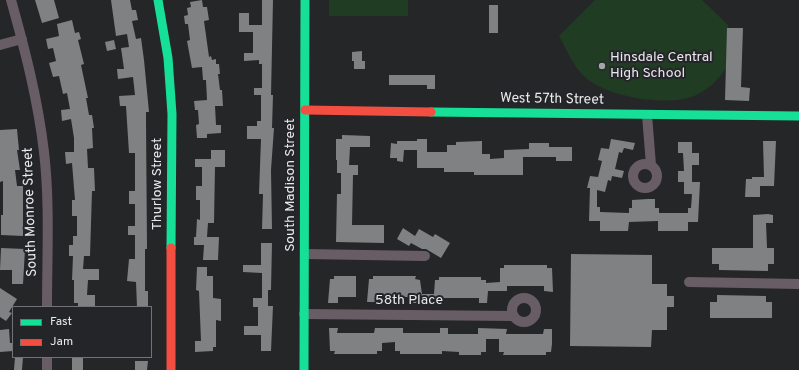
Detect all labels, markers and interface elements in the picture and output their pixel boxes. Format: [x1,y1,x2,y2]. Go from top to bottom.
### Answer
place label: Hinsdale Central High School [610,50,713,82]
marker: Hinsdale Central High School [597,61,607,71]
street label: West 57th Street [500,91,604,109]
street label: South Madison Street [283,118,299,252]
street label: Thurlow Street [150,138,166,230]
street label: South Monroe Street [20,147,42,277]
street label: 58th Place [375,293,443,309]
legend [12,306,152,358]
text: Fast [50,314,72,330]
text: Jam [50,334,73,350]

